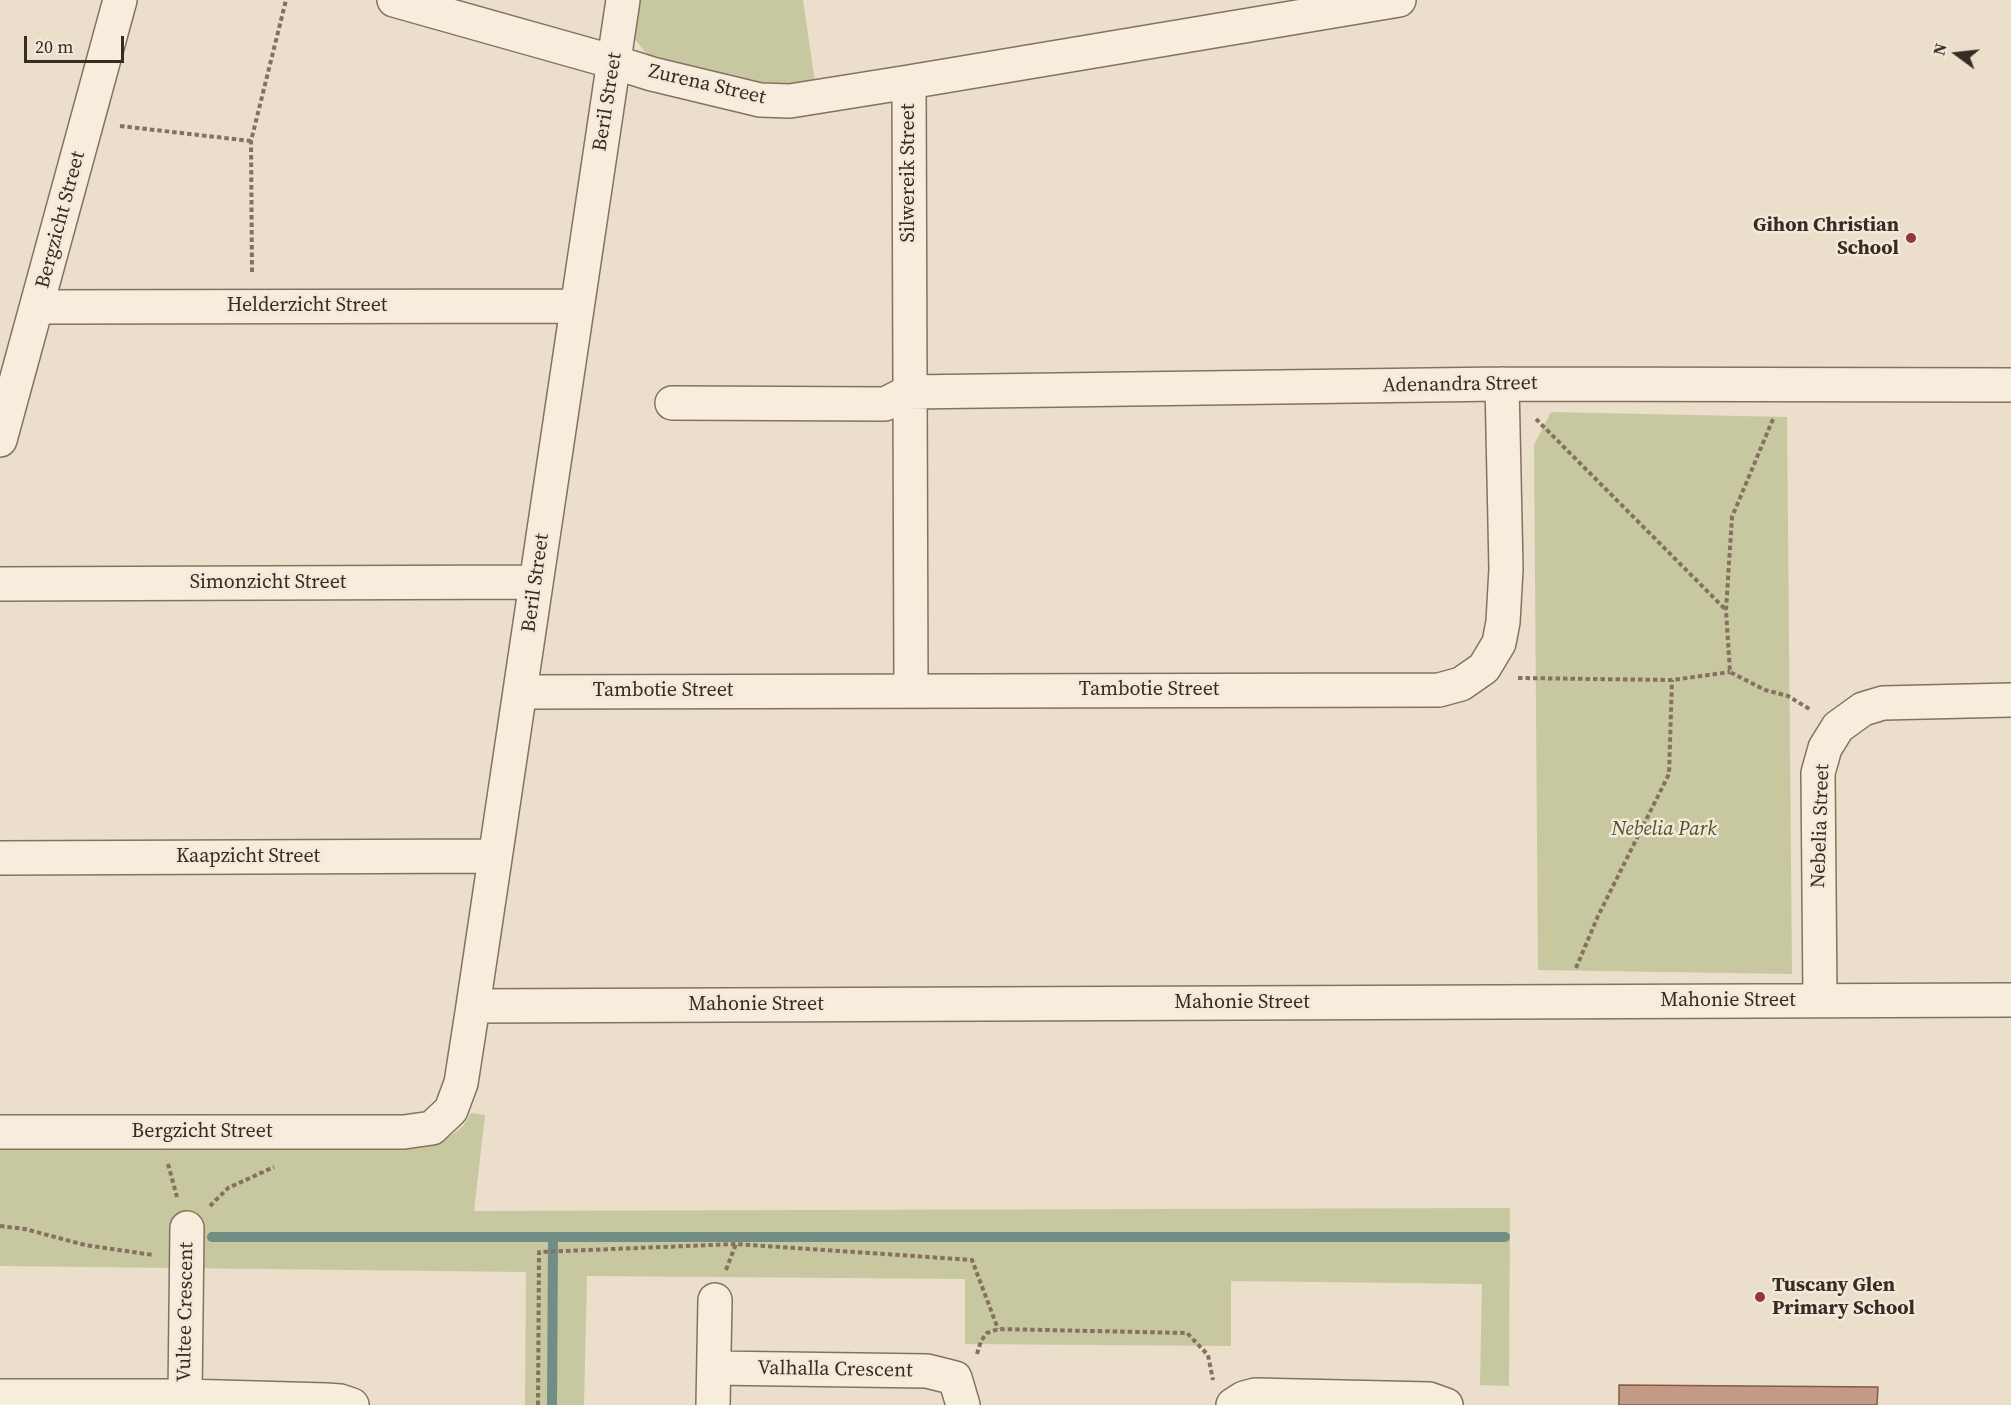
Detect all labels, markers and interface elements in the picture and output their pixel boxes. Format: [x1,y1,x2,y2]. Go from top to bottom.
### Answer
scale bar [27,24,128,62]
north arrow [1927,24,1987,84]
text: 20 m [35,34,73,59]
text: N [1927,41,1952,58]
street label: Beril Street [588,51,628,153]
street label: Zurena Street [646,60,768,110]
street label: Silwereik Street [897,104,921,242]
street label: Bergzicht Street [31,149,91,291]
place label: Gihon Christian School [1753,214,1899,261]
marker: Gihon Christian School [1904,231,1918,245]
street label: Helderzicht Street [227,294,387,318]
street label: Adenandra Street [1382,372,1538,398]
street label: Beril Street [517,532,555,634]
street label: Simonzicht Street [190,571,346,595]
street label: Tambotie Street [1079,678,1219,702]
street label: Tambotie Street [593,679,733,703]
street label: Nebelia Street [1807,763,1835,889]
park label: Nebelia Park [1611,818,1717,842]
street label: Kaapzicht Street [176,845,320,869]
street label: Mahonie Street [1660,989,1796,1013]
street label: Mahonie Street [1174,991,1310,1015]
street label: Mahonie Street [688,993,824,1017]
street label: Bergzicht Street [132,1120,272,1144]
street label: Vultee Crescent [173,1242,199,1382]
place label: Tuscany Glen Primary School [1772,1274,1915,1321]
marker: Tuscany Glen Primary School [1753,1290,1767,1304]
street label: Valhalla Crescent [757,1357,913,1383]

